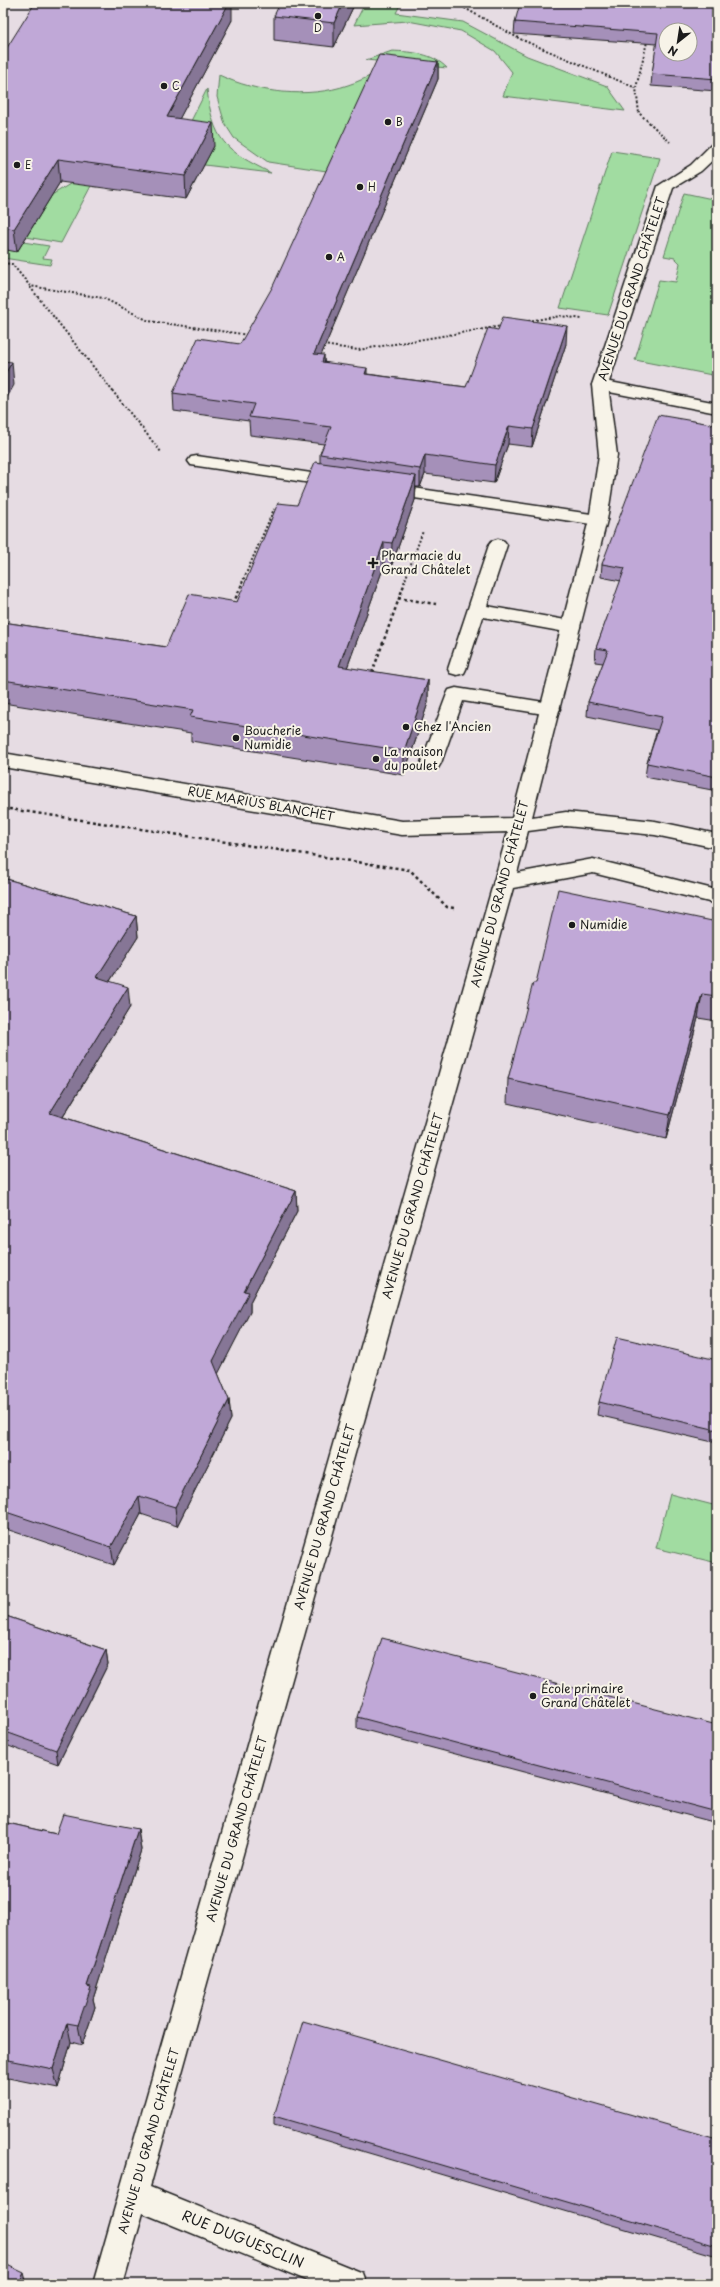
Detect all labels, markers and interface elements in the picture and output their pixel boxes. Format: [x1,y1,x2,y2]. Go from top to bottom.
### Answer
marker: D [313,11,323,21]
place label: D [314,20,322,35]
north arrow [658,22,698,62]
text: N [664,41,681,61]
place label: C [172,78,180,93]
marker: C [159,81,169,91]
place label: B [396,114,403,129]
marker: B [383,117,393,127]
place label: E [25,157,31,172]
marker: E [12,160,22,170]
place label: H [368,179,376,194]
marker: H [355,182,365,192]
street label: AVENUE DU GRAND CHÂTELET [593,194,670,383]
place label: A [337,249,345,264]
marker: A [324,252,334,262]
place label: Pharmacie du Grand Châtelet [381,546,471,578]
marker: Pharmacie du Grand Châtelet [368,558,378,568]
place label: Chez l'Ancien [414,717,491,735]
place label: Boucherie Numidie [244,721,301,753]
marker: Chez l'Ancien [401,722,411,732]
marker: Boucherie Numidie [231,733,241,743]
place label: La maison du poulet [384,742,443,774]
marker: La maison du poulet [371,754,381,764]
street label: RUE MARIUS BLANCHET [186,781,337,825]
street label: AVENUE DU GRAND CHÂTELET [465,798,533,989]
place label: Numidie [580,915,627,933]
marker: Numidie [567,920,577,930]
street label: AVENUE DU GRAND CHÂTELET [377,1110,447,1301]
street label: AVENUE DU GRAND CHÂTELET [289,1421,359,1612]
place label: École primaire Grand Châtelet [541,1679,631,1711]
marker: École primaire Grand Châtelet [528,1691,538,1701]
street label: AVENUE DU GRAND CHÂTELET [201,1733,271,1924]
street label: AVENUE DU GRAND CHÂTELET [113,2045,183,2236]
street label: RUE DUGUESCLIN [179,2204,307,2273]

